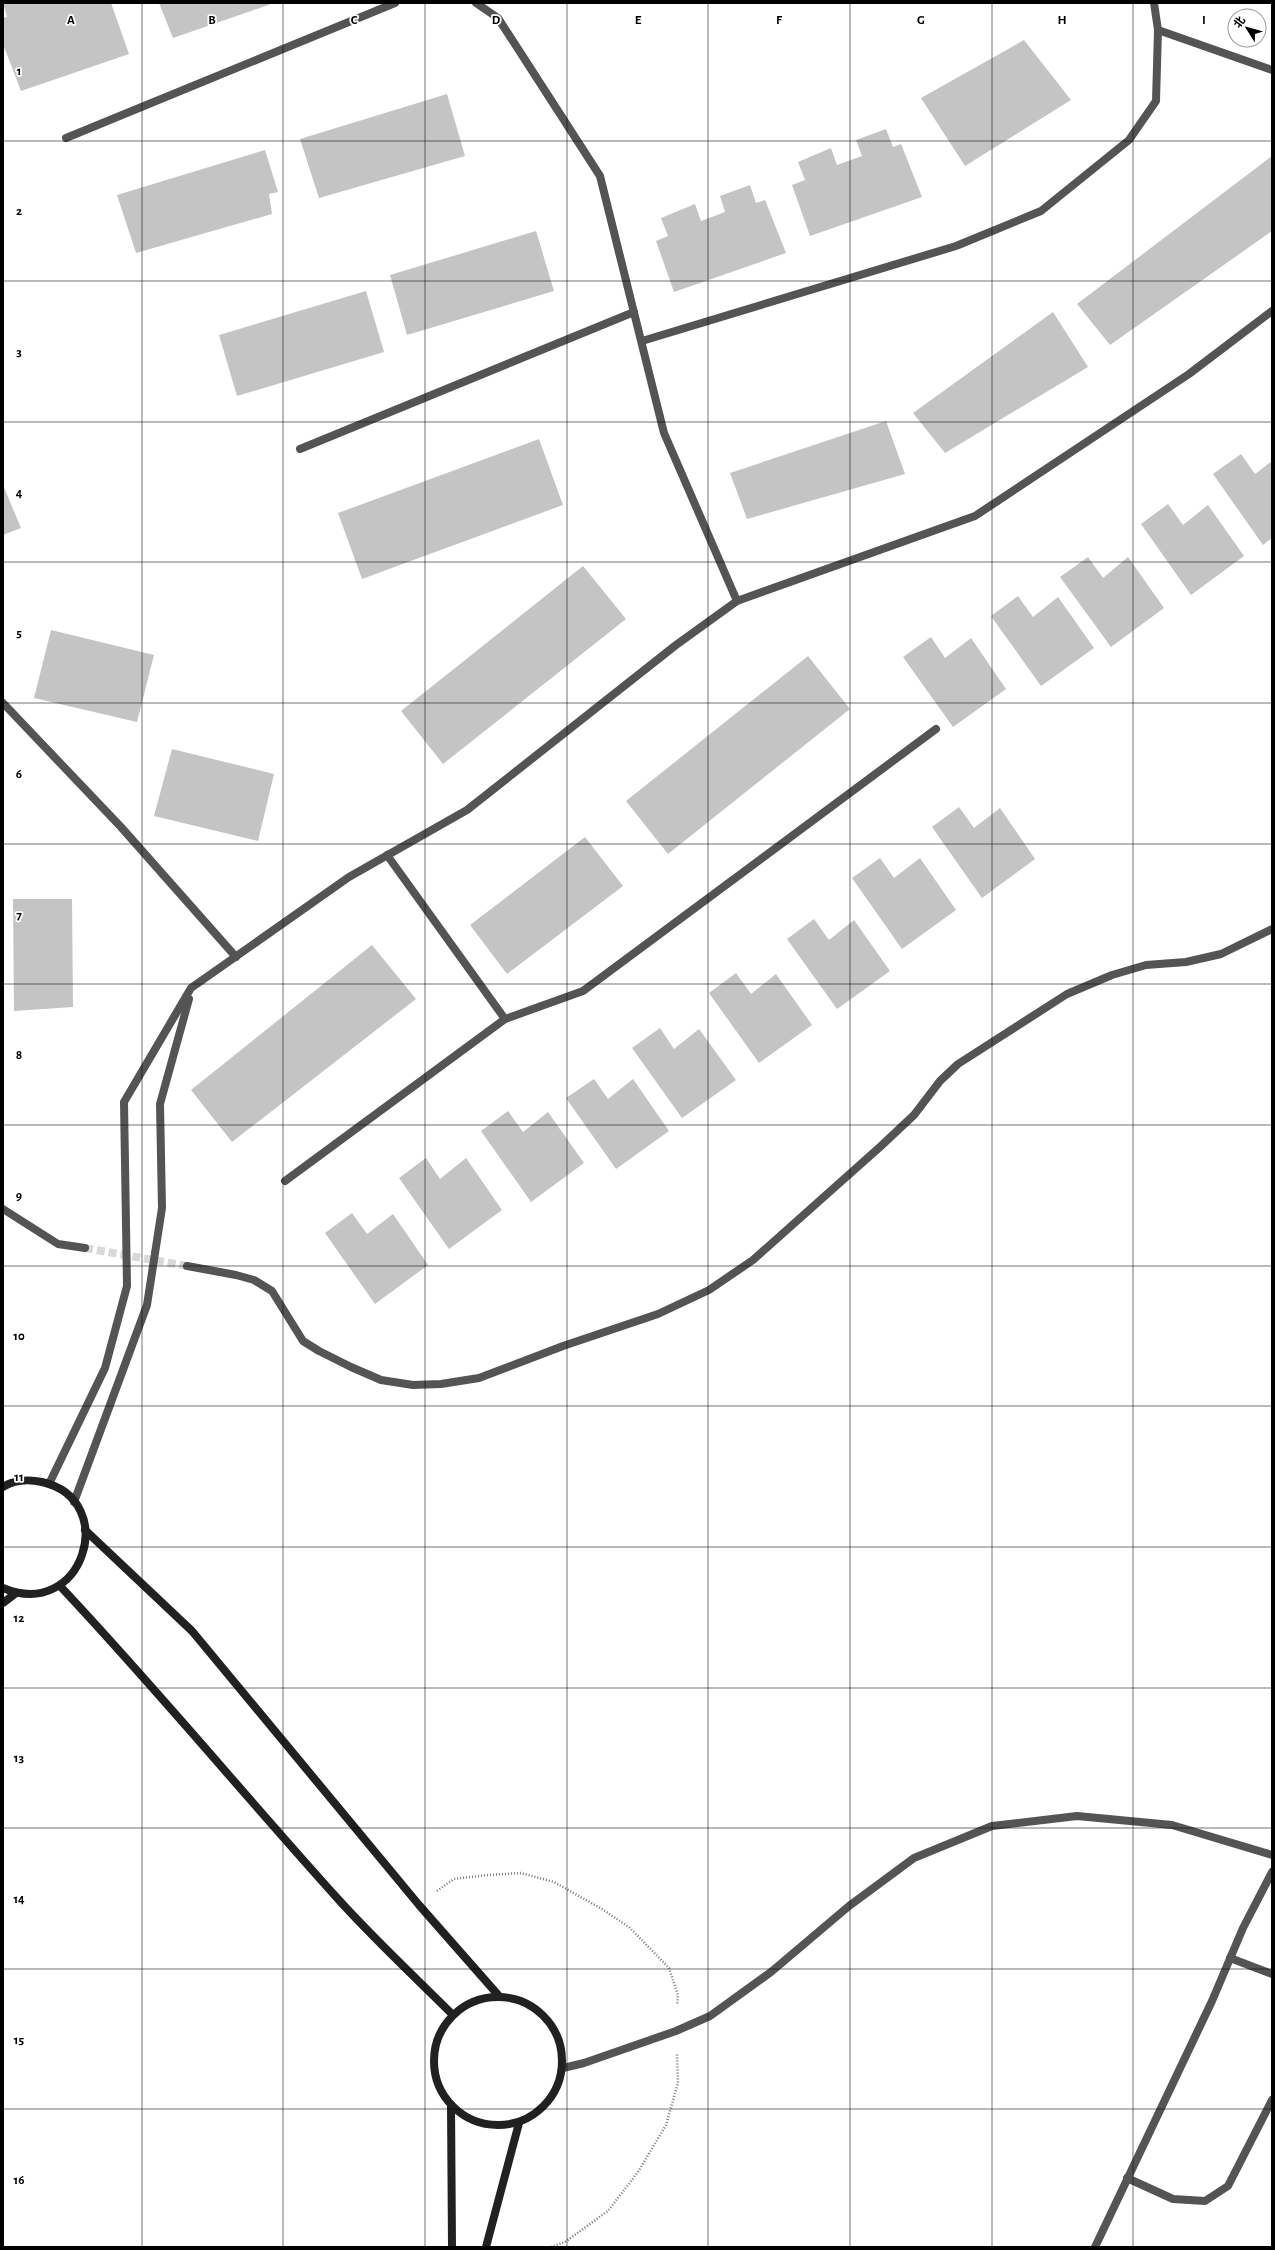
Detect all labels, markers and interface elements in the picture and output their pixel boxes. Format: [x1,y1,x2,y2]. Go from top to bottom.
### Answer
north arrow [1227,8,1267,48]
text: A [67,14,75,27]
text: B [208,14,216,27]
text: C [351,14,358,27]
text: D [492,14,501,27]
text: E [635,14,642,27]
text: F [776,14,783,27]
text: G [917,14,925,27]
text: H [1057,14,1067,27]
text: I [1202,14,1206,27]
text: 北 [1232,15,1247,30]
text: 1 [17,65,21,78]
text: 2 [16,205,22,218]
text: 3 [16,346,22,359]
text: 4 [16,487,23,500]
text: 5 [16,627,22,640]
text: 6 [16,768,22,781]
text: 7 [16,909,22,922]
text: 8 [16,1049,22,1062]
text: 9 [16,1190,22,1203]
text: 10 [13,1330,25,1343]
text: 11 [14,1471,24,1484]
text: 12 [14,1612,24,1625]
text: 13 [14,1752,25,1765]
text: 14 [13,1893,25,1906]
text: 15 [14,2034,25,2047]
text: 16 [14,2174,24,2187]

